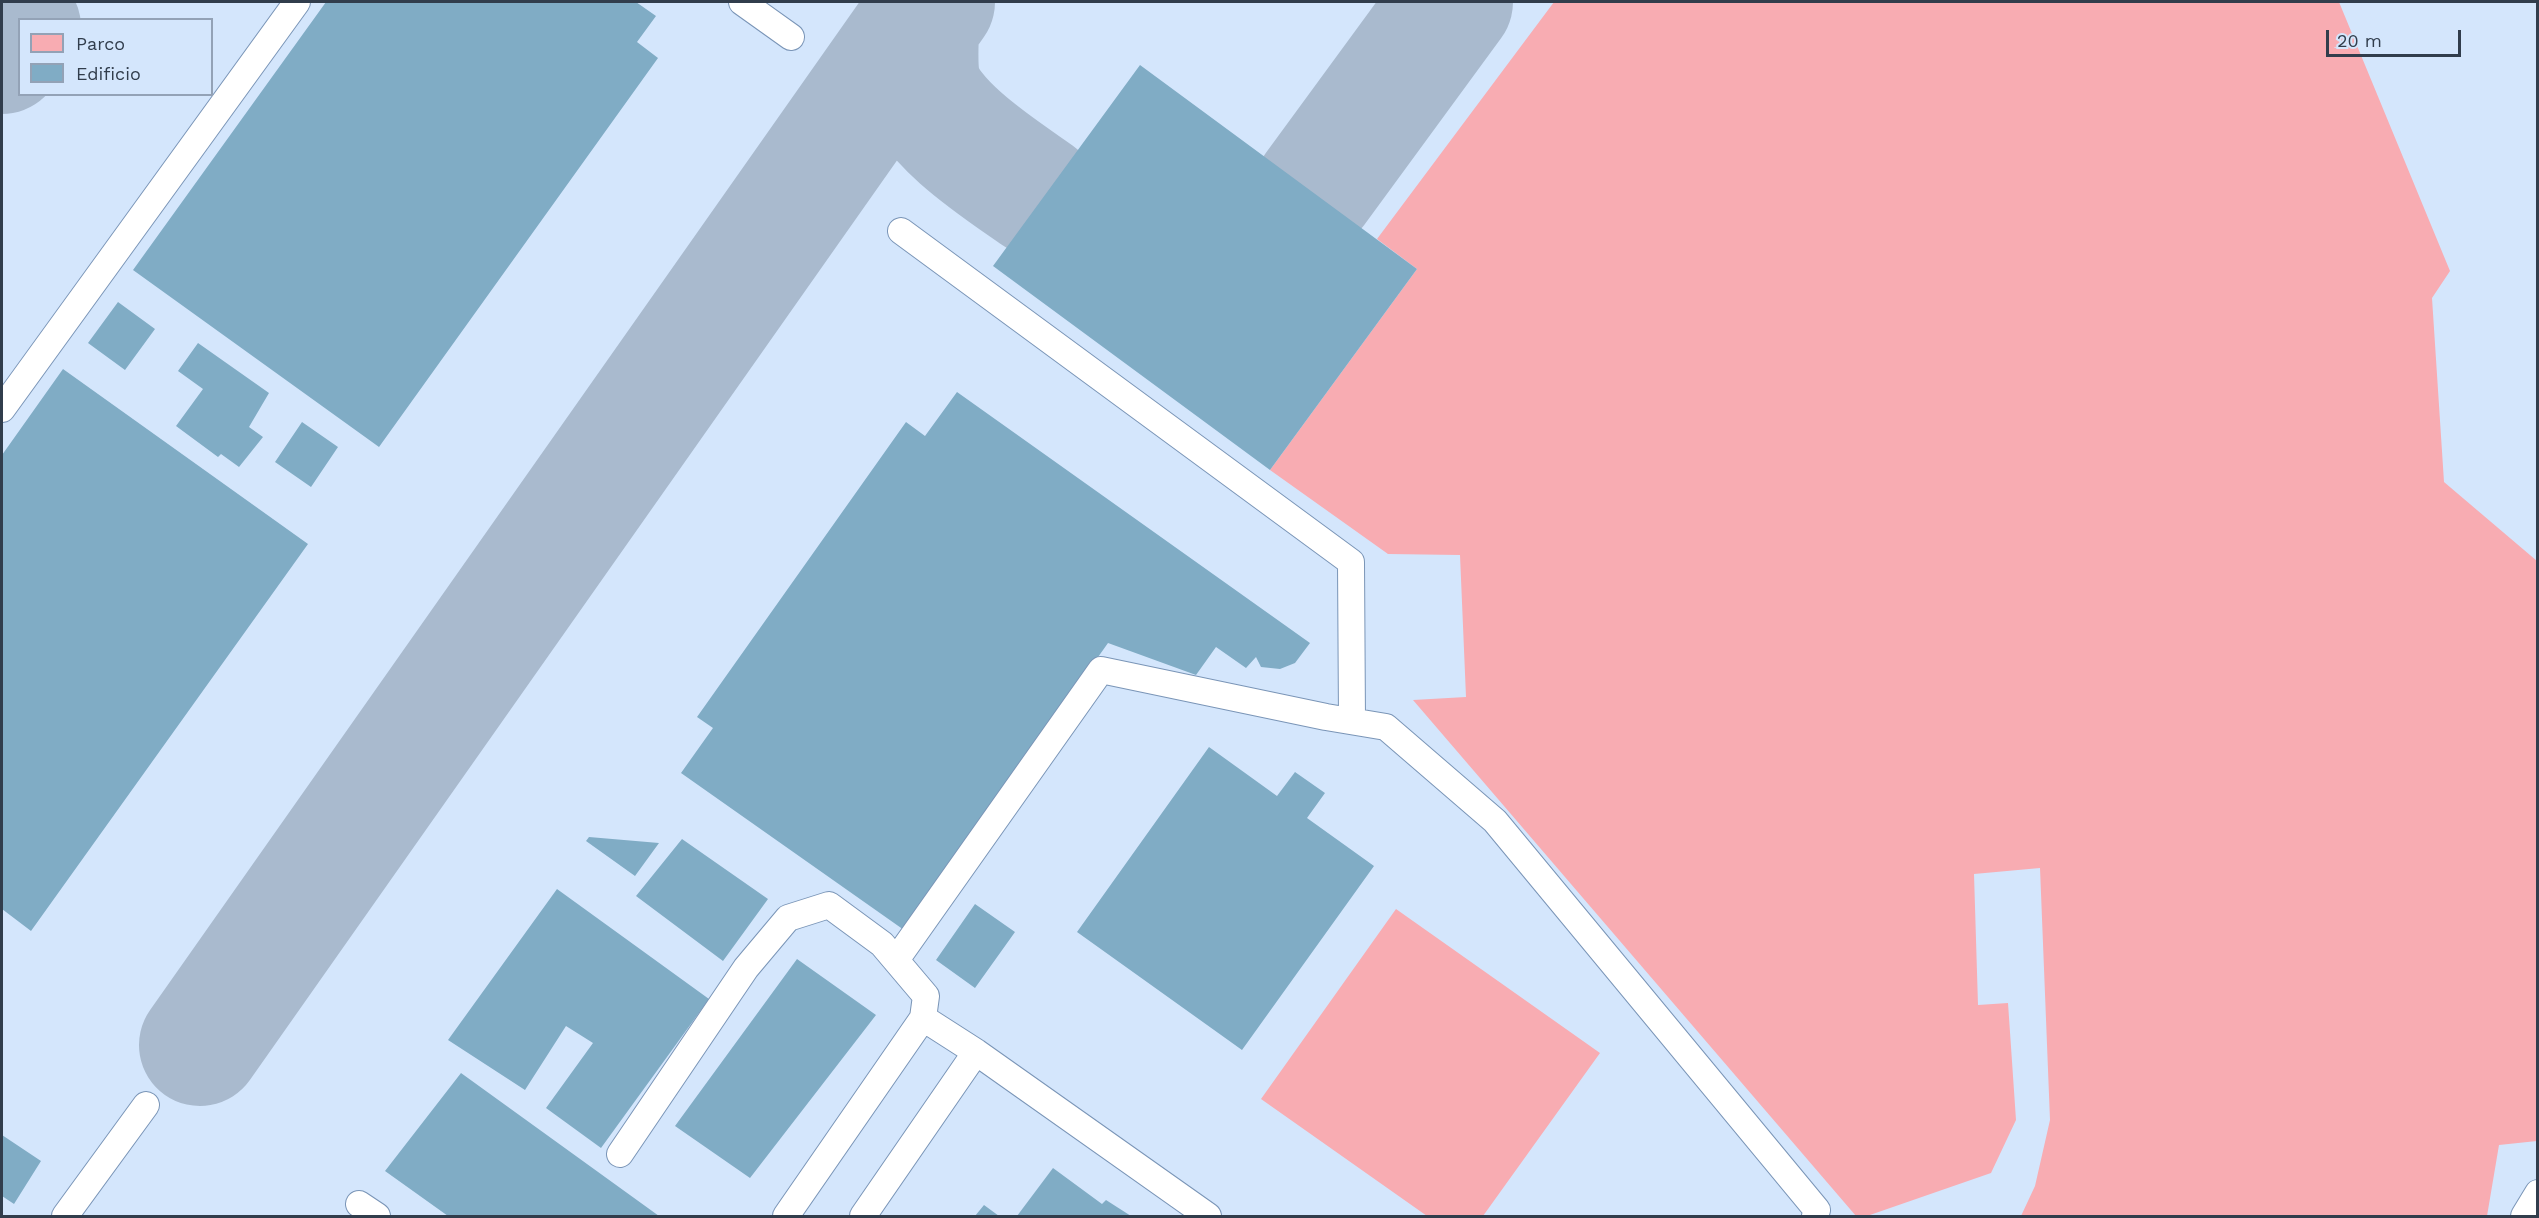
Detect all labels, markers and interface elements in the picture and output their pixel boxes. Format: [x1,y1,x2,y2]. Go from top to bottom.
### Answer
legend [18,18,213,96]
scale bar [2329,18,2464,56]
text: 20 m [2337,30,2382,51]
text: Parco [76,33,125,54]
text: Edificio [76,63,141,84]

